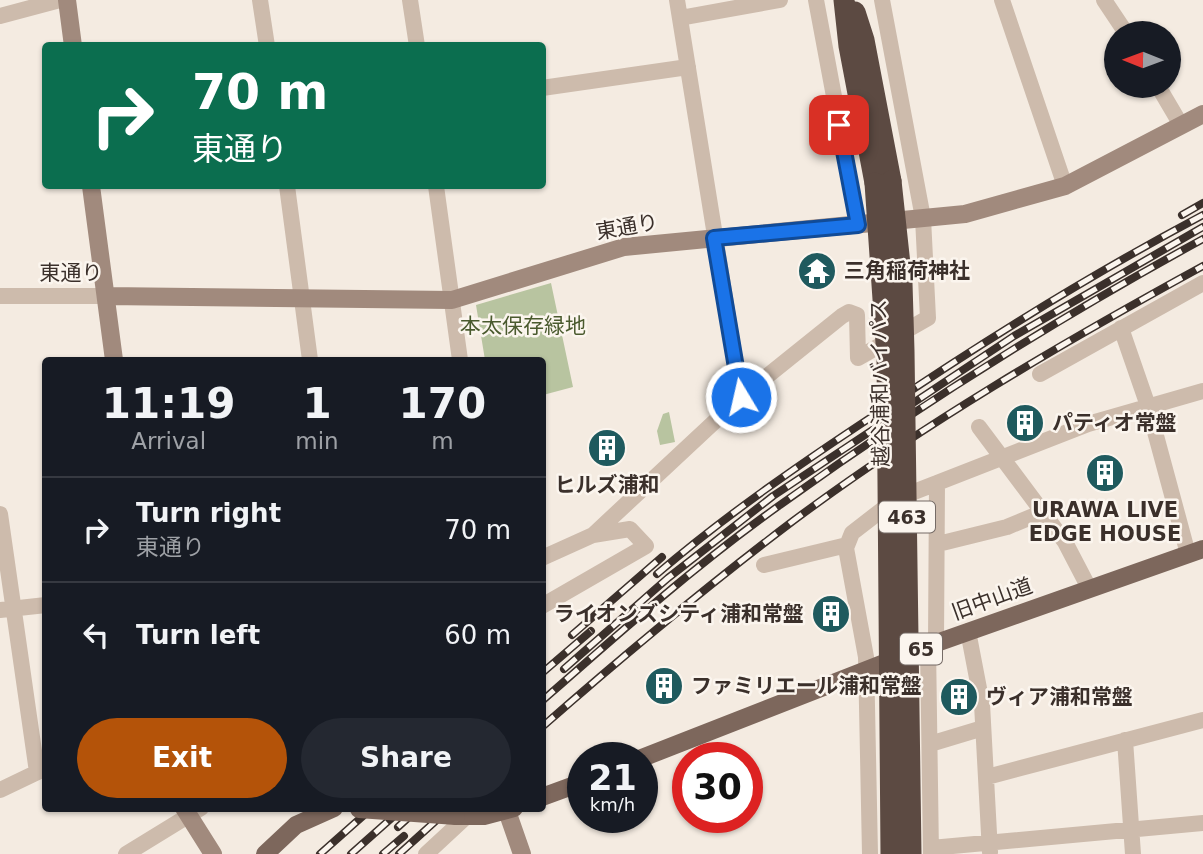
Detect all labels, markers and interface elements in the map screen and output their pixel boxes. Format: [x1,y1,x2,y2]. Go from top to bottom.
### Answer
north arrow [1104,21,1181,98]
map controls [1104,21,1181,98]
text: 70 m [192,64,328,121]
icon: right [77,70,168,161]
pin [809,95,869,155]
icon: arrive [820,106,858,144]
text: 東通り [192,130,288,168]
street label: 東通り [594,210,660,244]
temple icon: 三角稲荷神社 [796,250,838,292]
place label: 三角稲荷神社 [844,259,970,283]
street label: 東通り [40,261,103,285]
street label: 越谷浦和バイパス [867,299,893,467]
park label: 本太保存緑地 [460,314,586,338]
position arrow [704,360,778,434]
text: 11:19 [102,379,236,428]
text: 1 [302,379,332,428]
text: 170 [399,379,486,428]
building icon: パティオ常盤 [1004,402,1046,444]
place label: パティオ常盤 [1052,411,1177,435]
building icon: ヒルズ浦和 [586,427,628,469]
text: Arrival [131,428,206,454]
text: min [295,428,339,454]
text: m [431,428,454,454]
building icon: URAWA LIVE EDGE HOUSE [1084,452,1126,494]
place label: ヒルズ浦和 [555,473,660,497]
text: Turn right [136,498,281,528]
place label: URAWA LIVE EDGE HOUSE [1029,498,1181,546]
road number: 463 [879,502,935,532]
icon: right [77,511,115,549]
text: 70 m [444,515,511,545]
text: 東通り [136,534,205,560]
street label: 旧中山道 [948,573,1036,625]
building icon: ライオンズシティ浦和常盤 [810,593,852,635]
place label: ライオンズシティ浦和常盤 [554,602,804,626]
icon: left [77,616,115,654]
text: Turn left [136,620,260,650]
text: 60 m [444,620,511,650]
road number: 65 [900,634,942,664]
building icon: ファミリエール浦和常盤 [643,665,685,707]
place label: ファミリエール浦和常盤 [691,674,922,698]
building icon: ヴィア浦和常盤 [938,676,980,718]
place label: ヴィア浦和常盤 [986,685,1133,709]
button: Exit [77,718,287,798]
button: Share [301,718,511,798]
speed limit sign: 30 [672,742,763,833]
text: 21 [588,758,637,798]
text: km/h [590,794,635,815]

